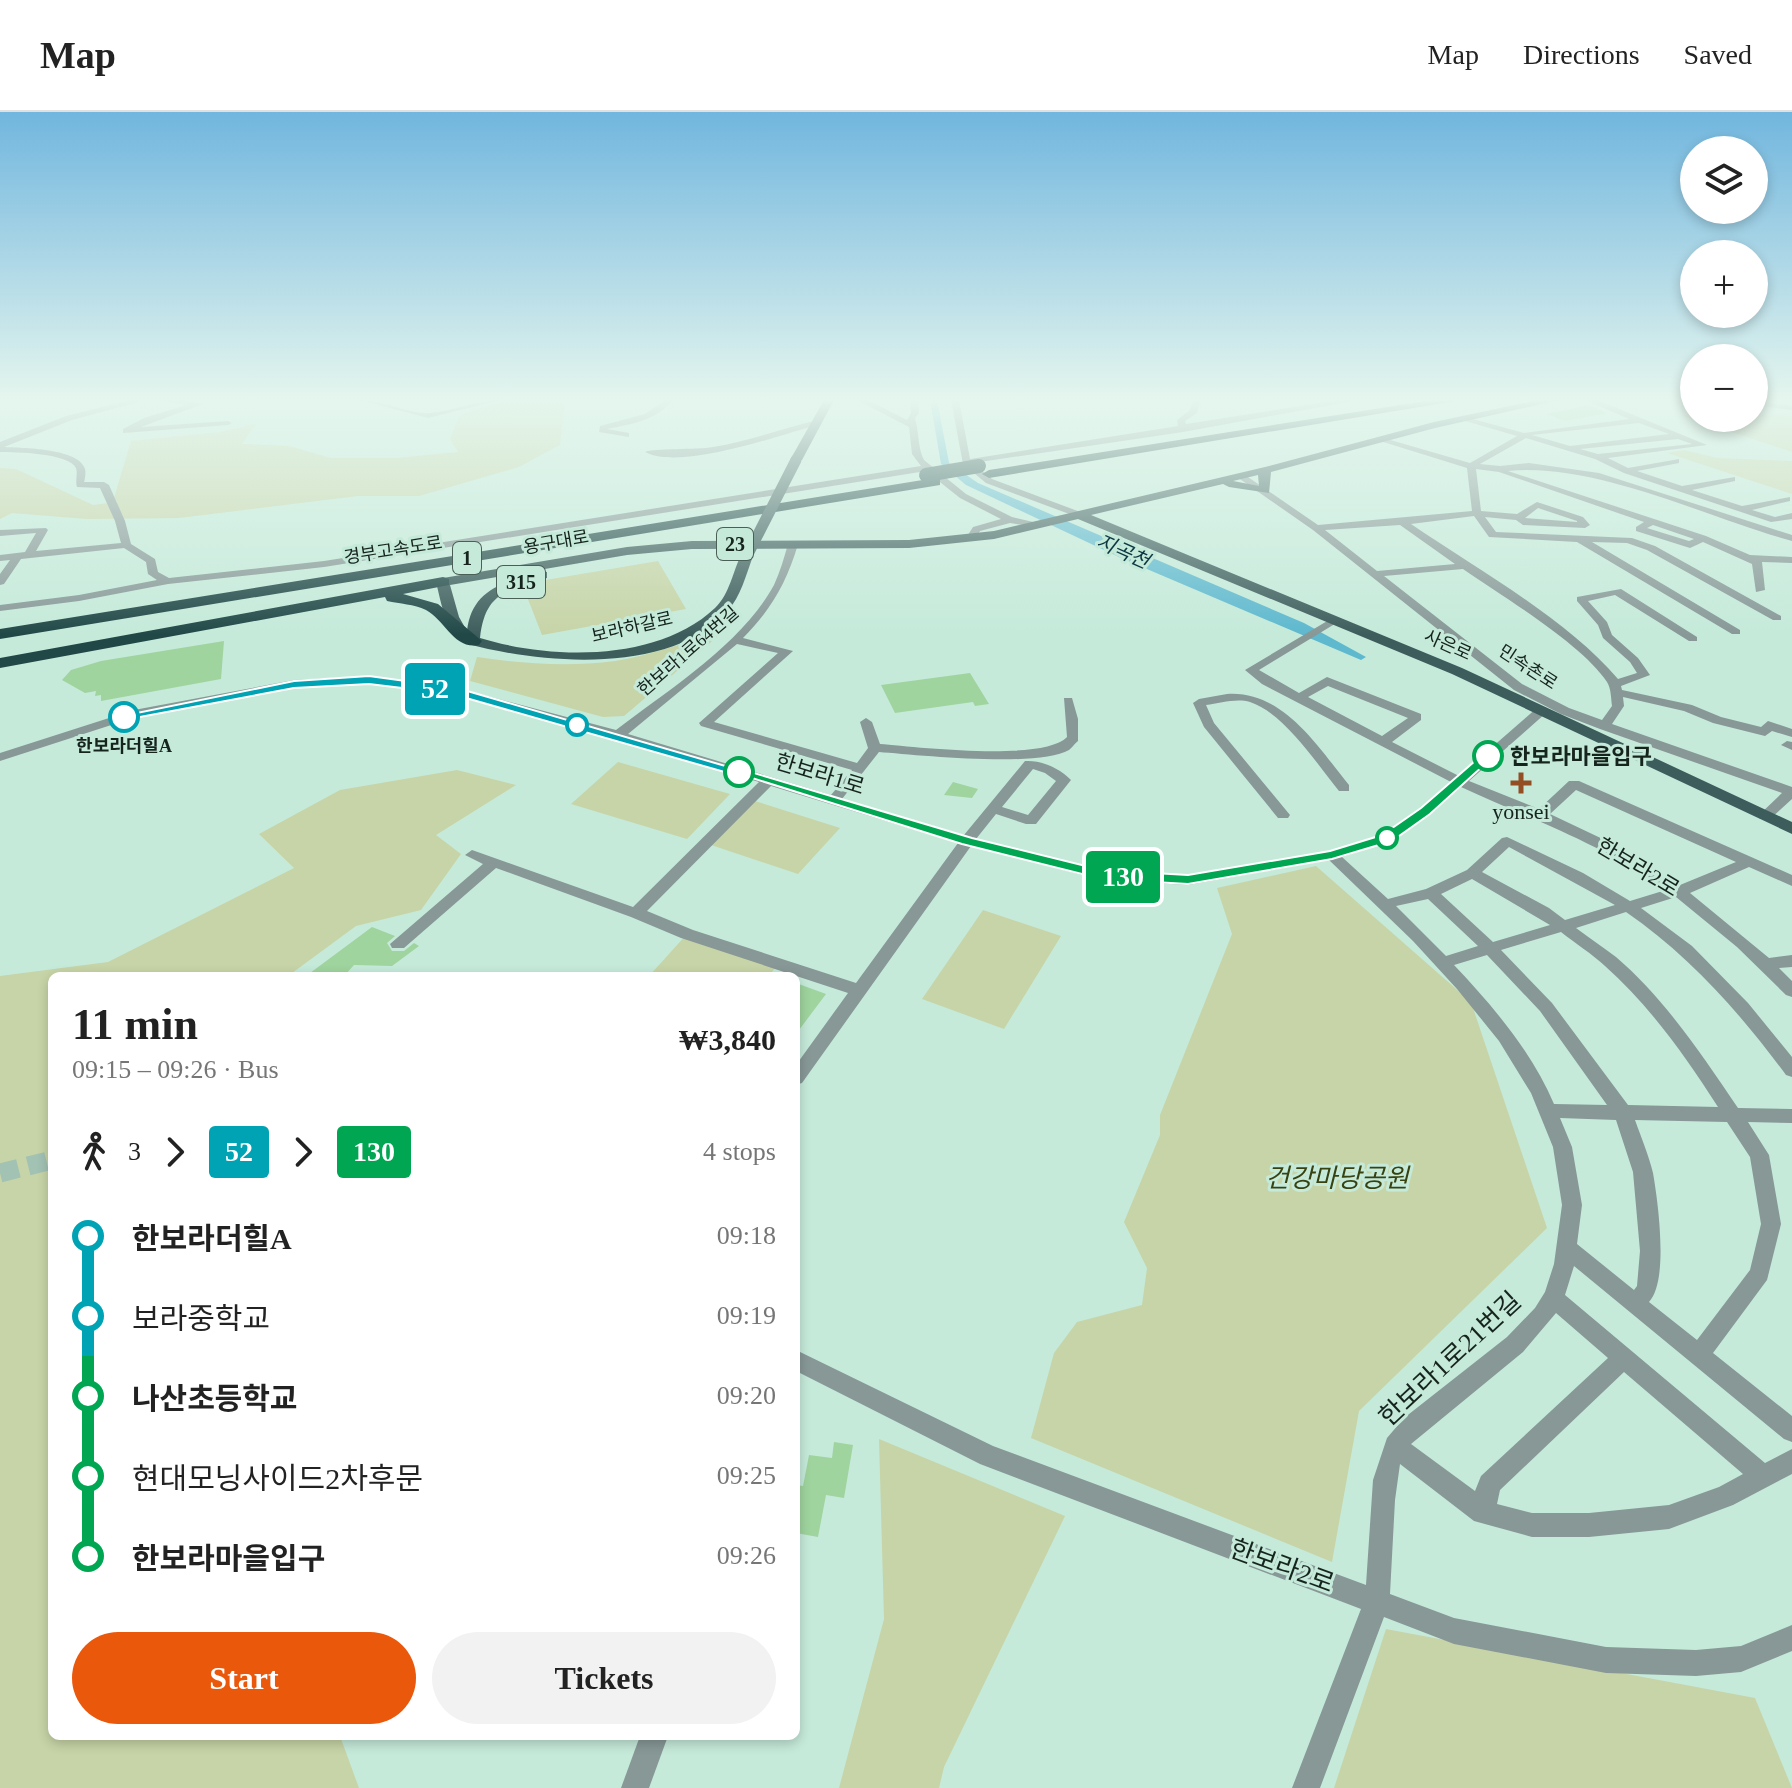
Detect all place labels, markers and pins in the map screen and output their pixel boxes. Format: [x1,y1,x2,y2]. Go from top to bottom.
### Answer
marker: 한보라더힐A [109,702,139,732]
unlabelled marker [566,714,588,736]
place label: 한보라더힐A [76,736,172,756]
marker: 한보라마을입구 [1473,741,1503,771]
place label: 한보라마을입구 [1510,744,1652,769]
unlabelled marker [724,757,754,787]
marker: yonsei [1510,772,1532,794]
place label: yonsei [1492,799,1550,824]
unlabelled marker [1376,827,1398,849]

